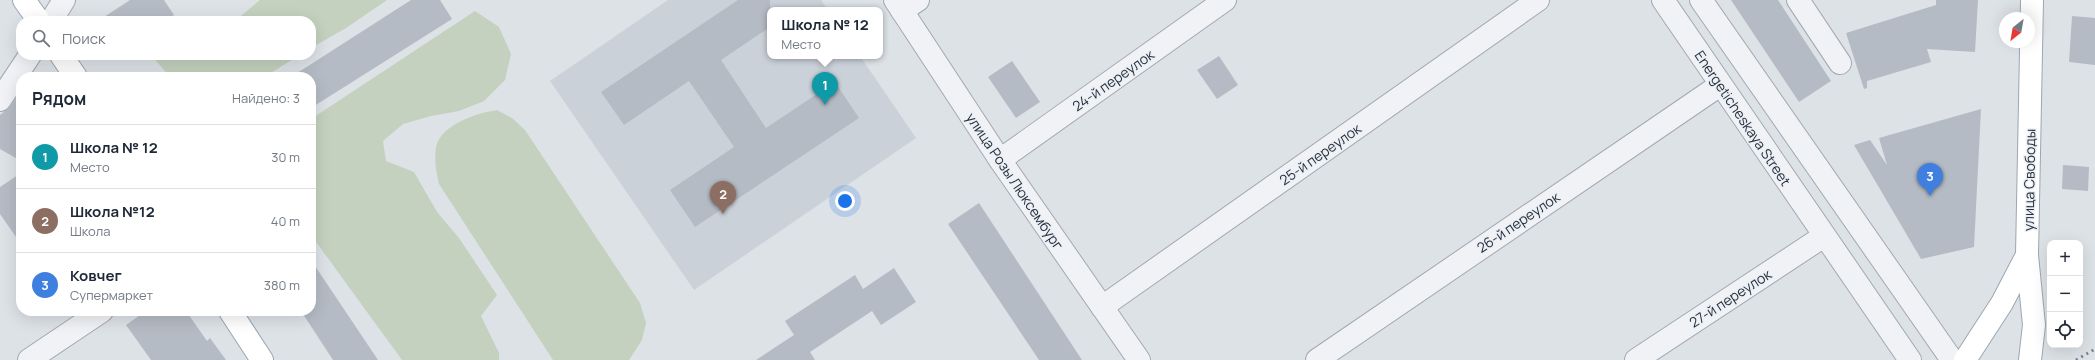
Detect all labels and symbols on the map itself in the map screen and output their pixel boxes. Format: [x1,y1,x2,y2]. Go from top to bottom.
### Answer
north arrow [1999,12,2035,48]
street label: 24-й переулок [1068,44,1158,115]
street label: Energeticheskaya Street [1691,47,1796,190]
pin: 1 [812,72,838,105]
street label: улица Розы Люксембург [962,109,1068,254]
street label: 25-й переулок [1275,118,1365,189]
street label: улица Свободы [2019,129,2039,231]
pin: 3 [1917,163,1943,196]
pin: 2 [710,181,736,214]
street label: 26-й переулок [1473,187,1564,257]
your location [835,191,855,211]
street label: 27-й переулок [1685,264,1776,332]

